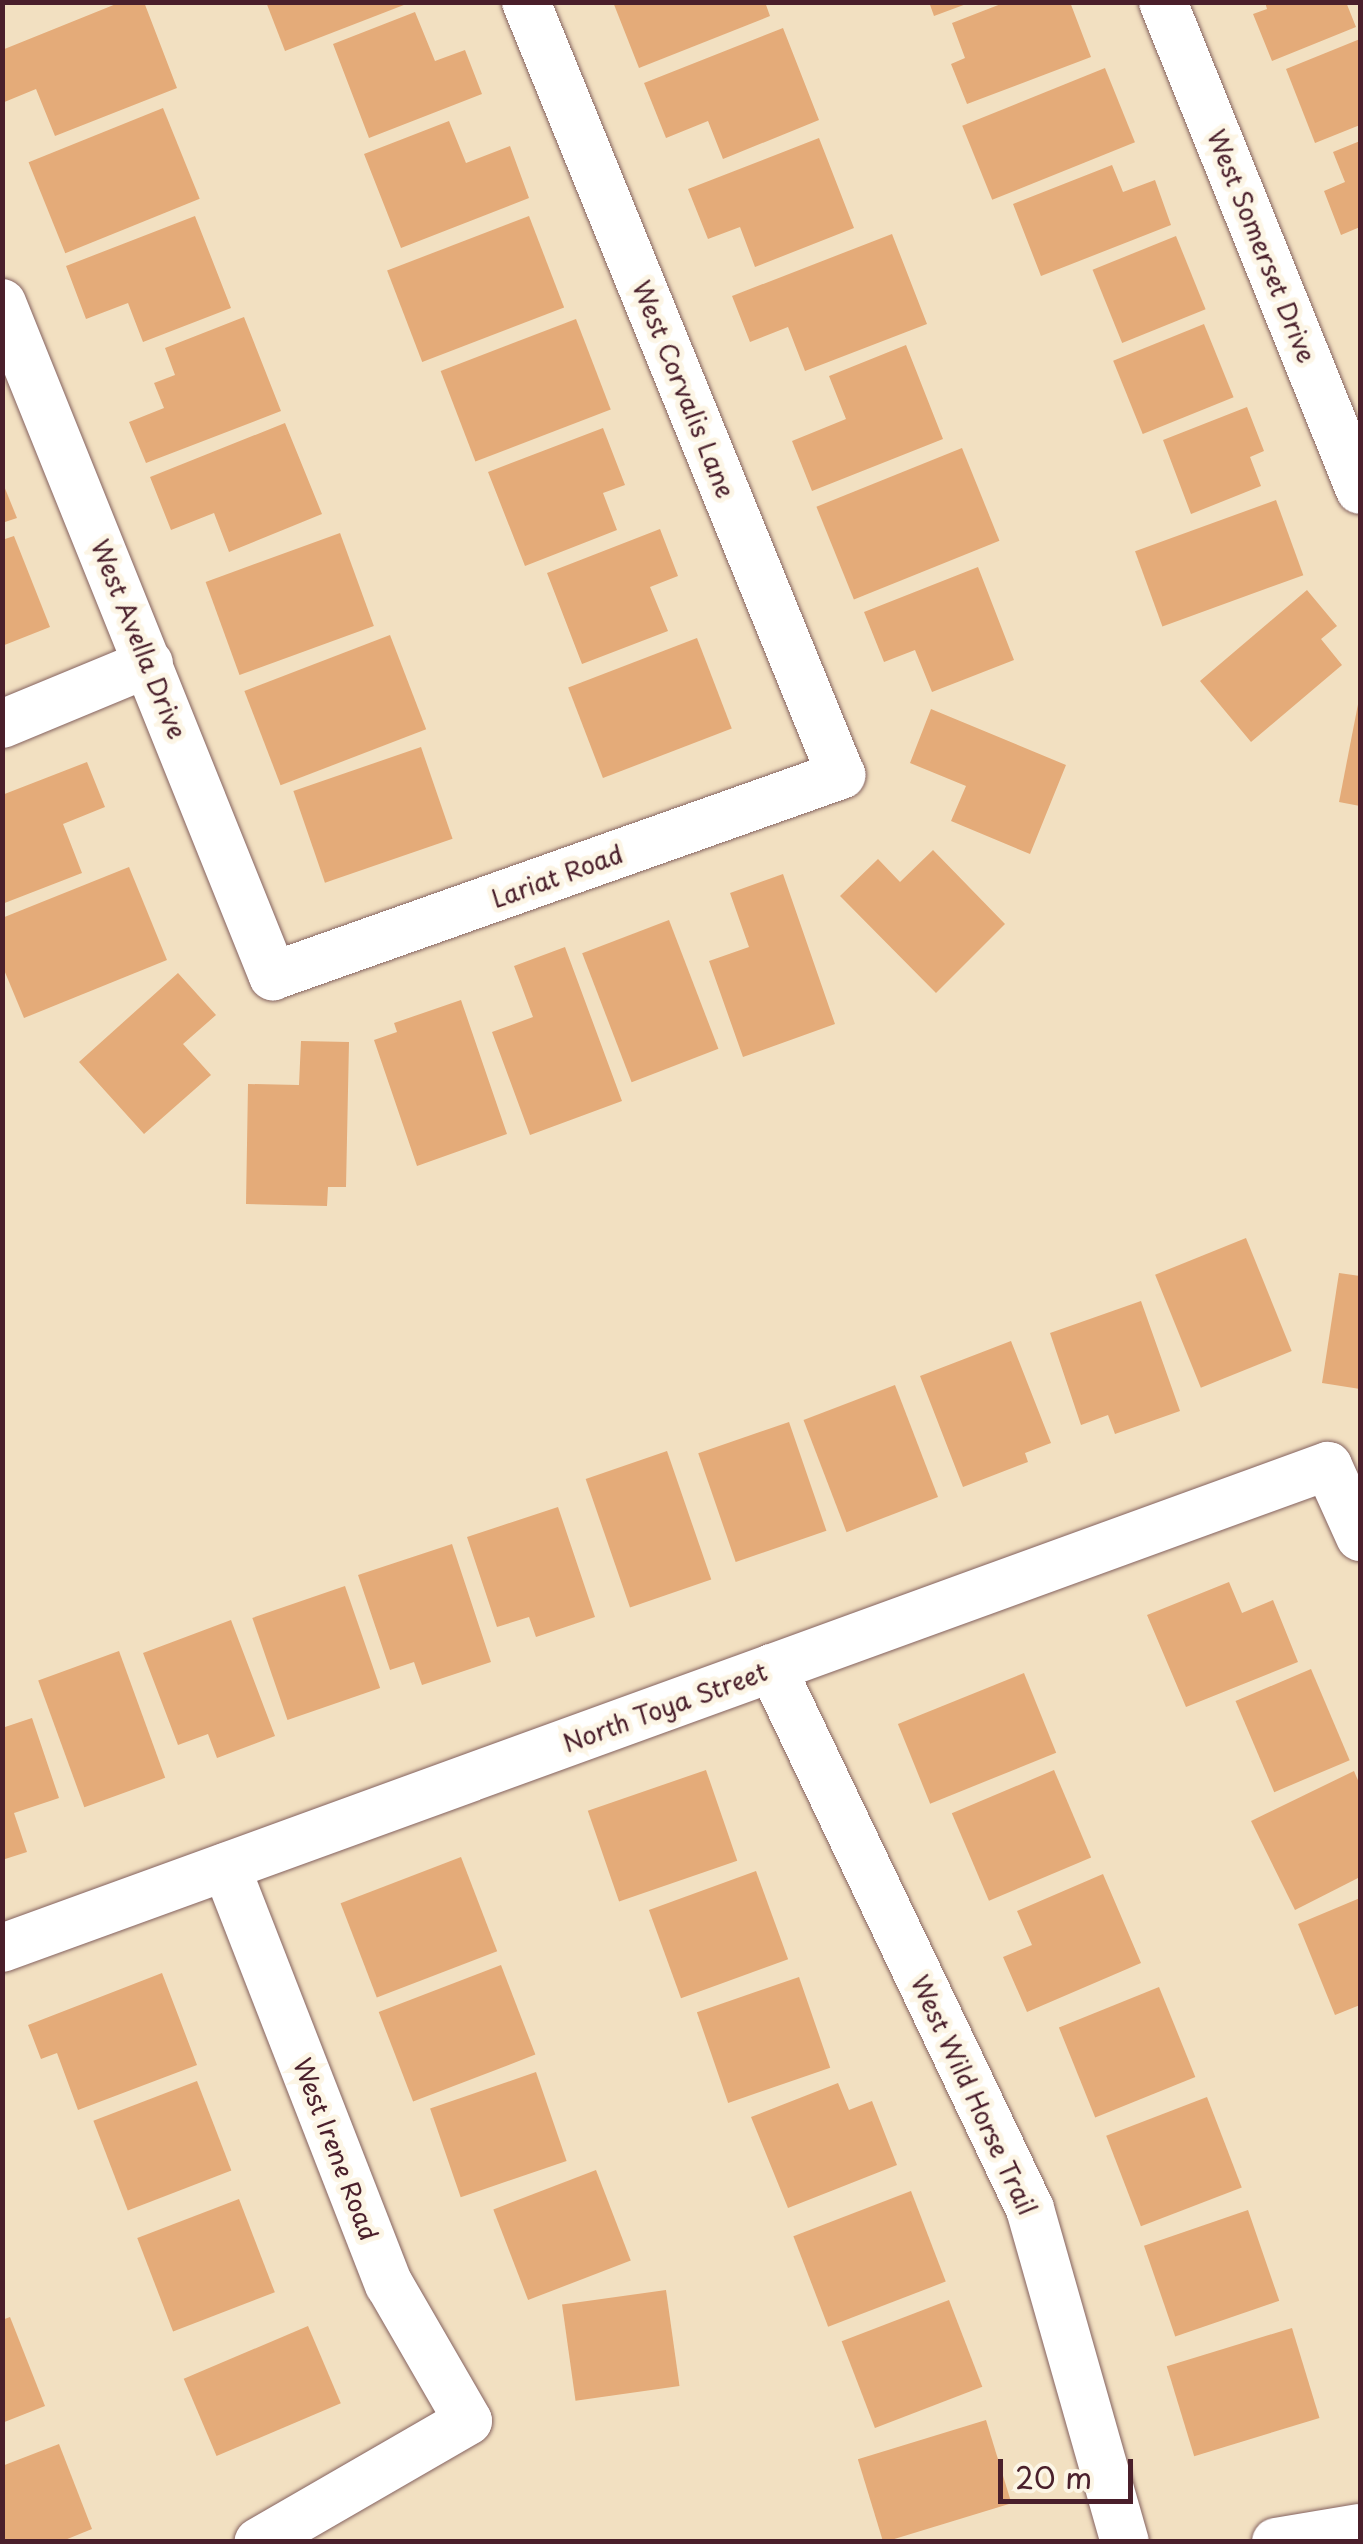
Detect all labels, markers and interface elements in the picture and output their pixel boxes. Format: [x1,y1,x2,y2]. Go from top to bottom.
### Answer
street label: West Somerset Drive [1201,124,1323,368]
street label: West Corvalis Lane [627,276,741,502]
street label: West Avella Drive [86,536,192,742]
street label: Lariat Road [487,838,627,914]
street label: North Toya Street [557,1655,773,1759]
street label: West Wild Horse Trail [905,1969,1043,2221]
street label: West Irene Road [287,2052,385,2246]
scale bar [1003,2439,1138,2501]
text: 20 m [1015,2454,1092,2499]

